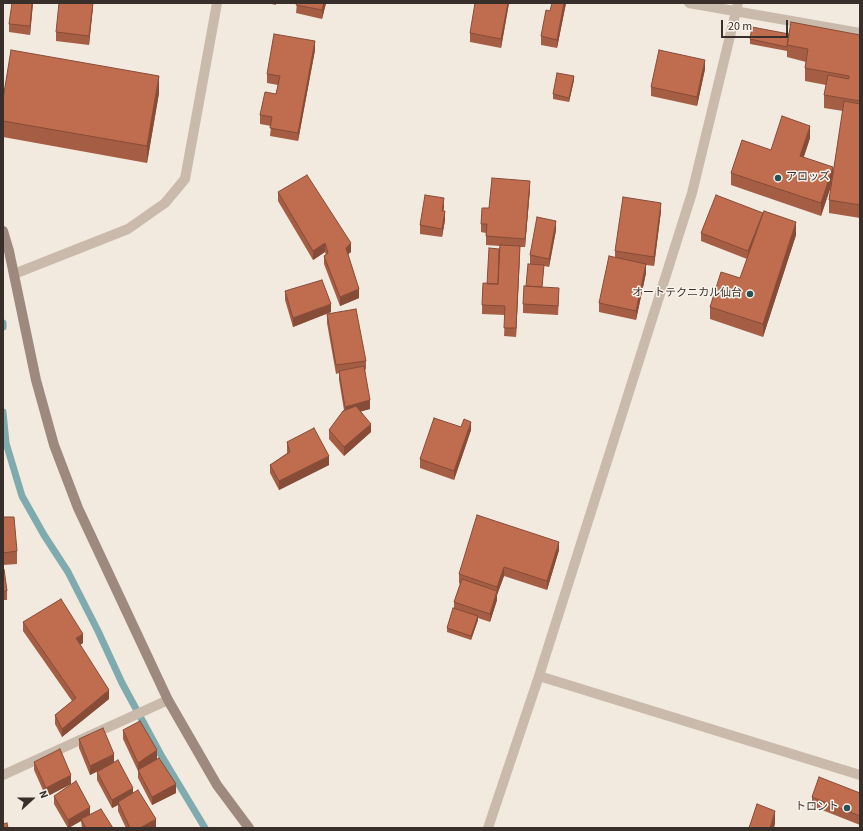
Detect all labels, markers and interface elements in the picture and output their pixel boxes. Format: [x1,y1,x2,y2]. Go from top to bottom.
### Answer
scale bar [723,12,790,38]
text: 20 m [728,18,752,35]
place label: アロッズ [786,171,830,185]
marker: アロッズ [773,173,783,183]
place label: オートテクニカル仙台 [632,287,742,301]
marker: オートテクニカル仙台 [745,289,755,299]
north arrow [12,779,52,819]
text: N [35,788,52,801]
place label: トロント [795,801,839,815]
marker: トロント [842,803,852,813]

